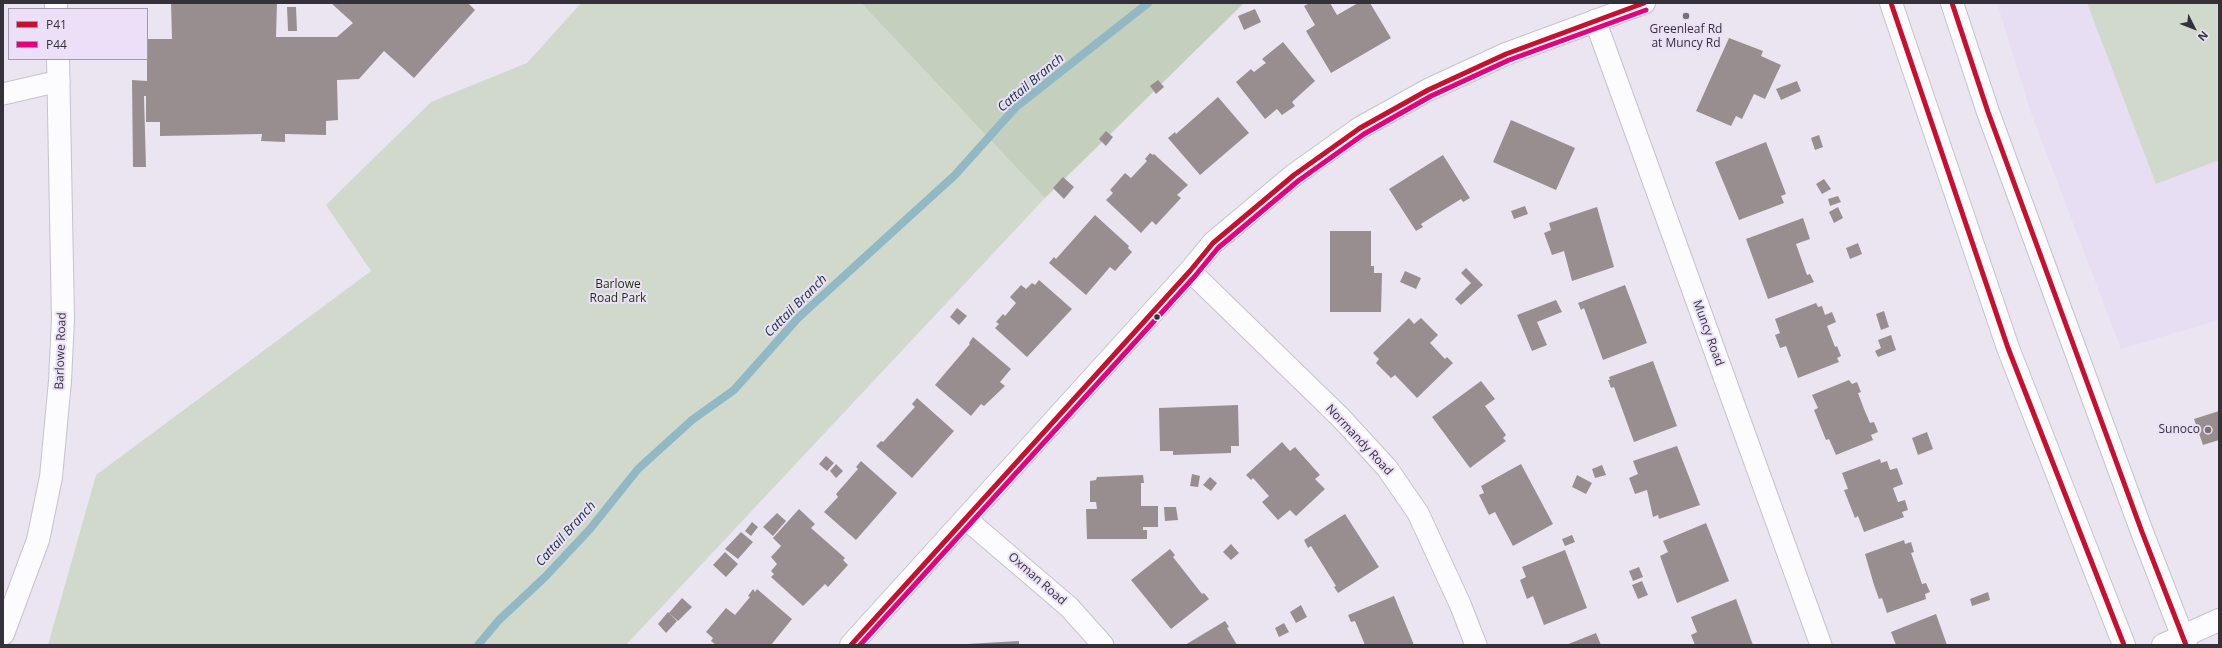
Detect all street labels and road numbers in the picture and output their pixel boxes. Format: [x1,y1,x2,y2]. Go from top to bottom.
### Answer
street label: Muncy Road [1689,298,1727,368]
street label: Barlowe Road [52,312,70,390]
street label: Normandy Road [1323,402,1395,478]
street label: Oxman Road [1005,550,1069,608]

